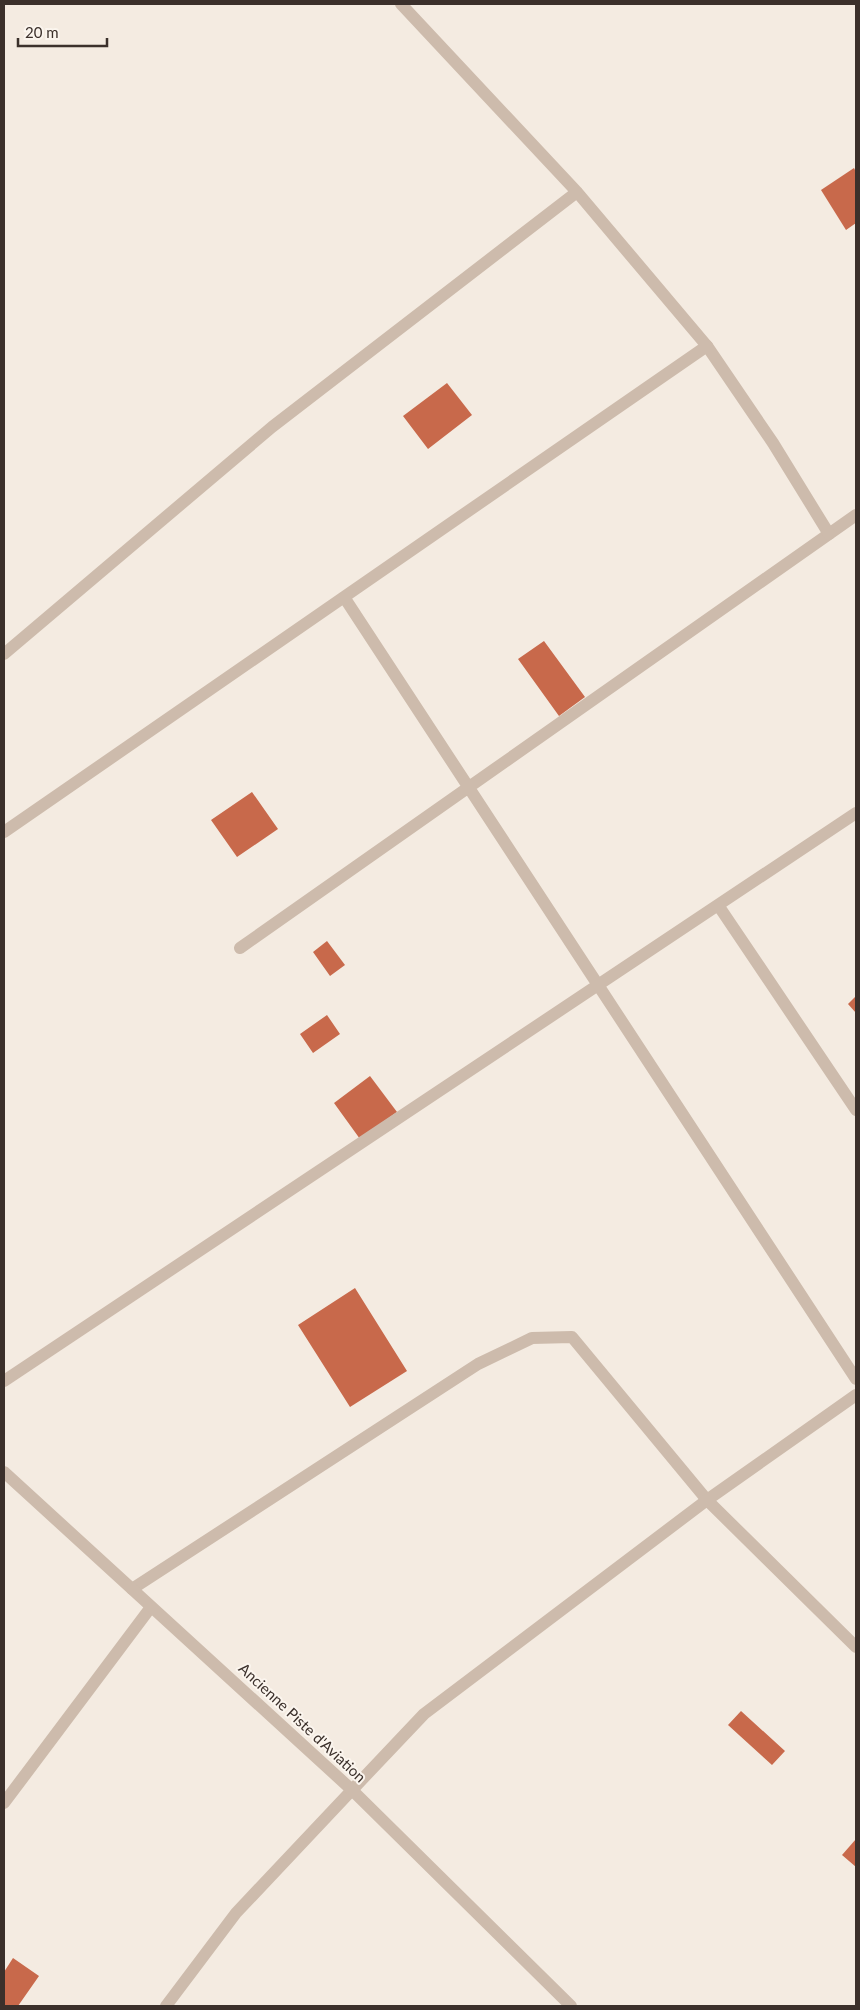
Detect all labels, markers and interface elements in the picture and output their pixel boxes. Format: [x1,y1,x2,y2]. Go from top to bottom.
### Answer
scale bar [18,15,106,47]
text: 20 m [25,23,59,41]
street label: Ancienne Piste d'Aviation [236,1659,370,1786]

